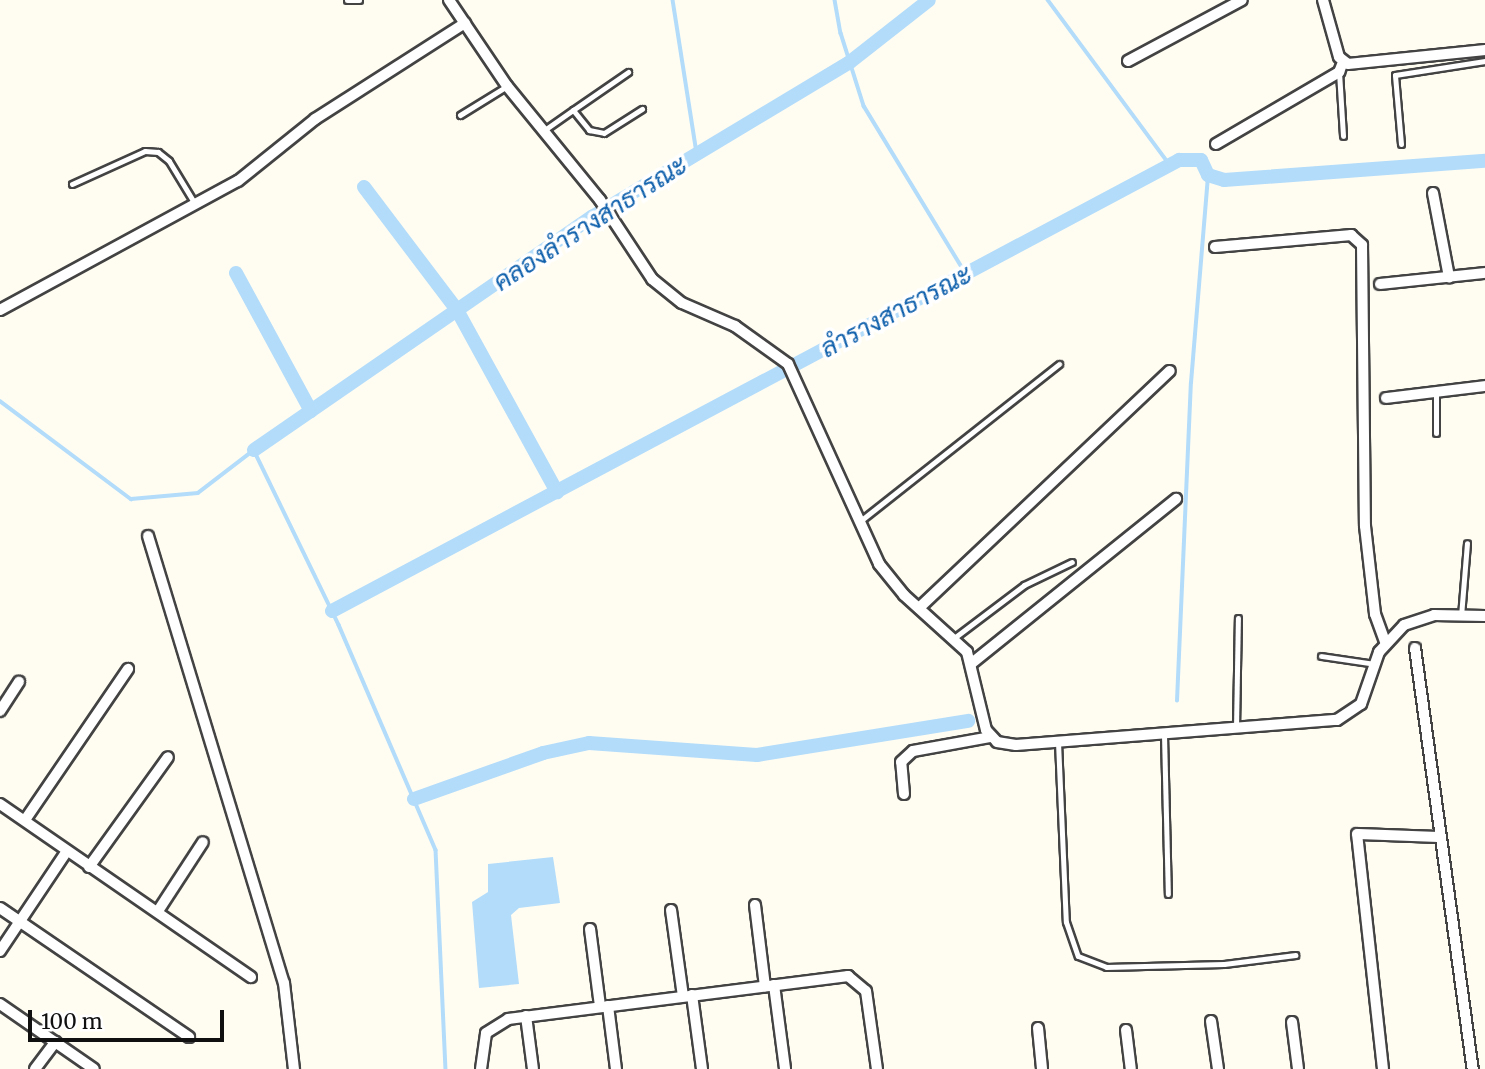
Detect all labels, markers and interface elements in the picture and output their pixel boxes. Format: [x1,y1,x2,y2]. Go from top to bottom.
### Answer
water label: คลองลำรางสาธารณะ [487,149,693,297]
water label: ลำรางสาธารณะ [815,258,977,364]
scale bar [32,996,228,1040]
text: 100 m [41,1008,103,1035]

